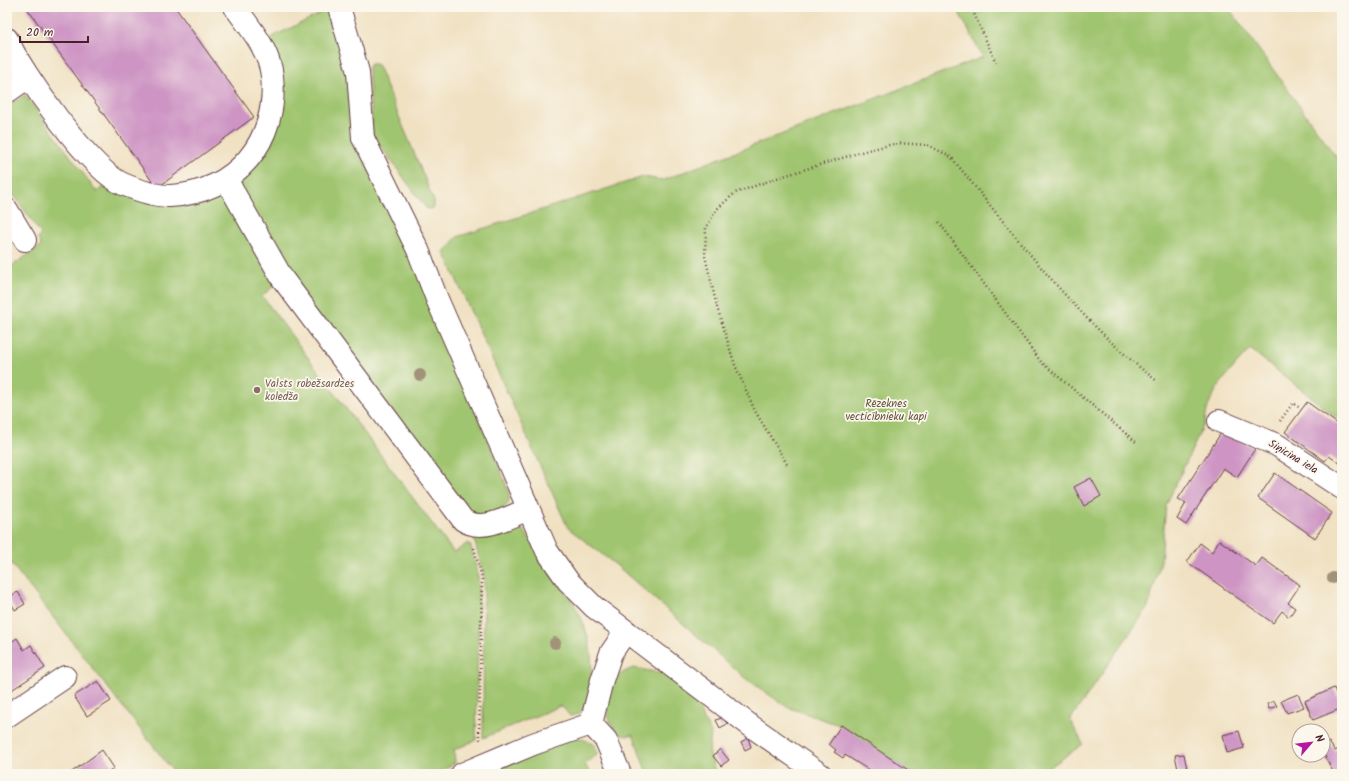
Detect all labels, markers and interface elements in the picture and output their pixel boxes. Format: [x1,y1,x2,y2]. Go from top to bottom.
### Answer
scale bar [20,18,88,44]
text: 20 m [26,23,54,42]
place label: Valsts robežsardzes koledža [265,375,355,406]
marker: Valsts robežsardzes koledža [252,385,262,395]
park label: Rēzeknes vecticībnieku kapi [845,395,927,426]
street label: Siņicina iela [1265,435,1321,479]
north arrow [1291,723,1331,763]
text: N [1309,731,1329,746]

